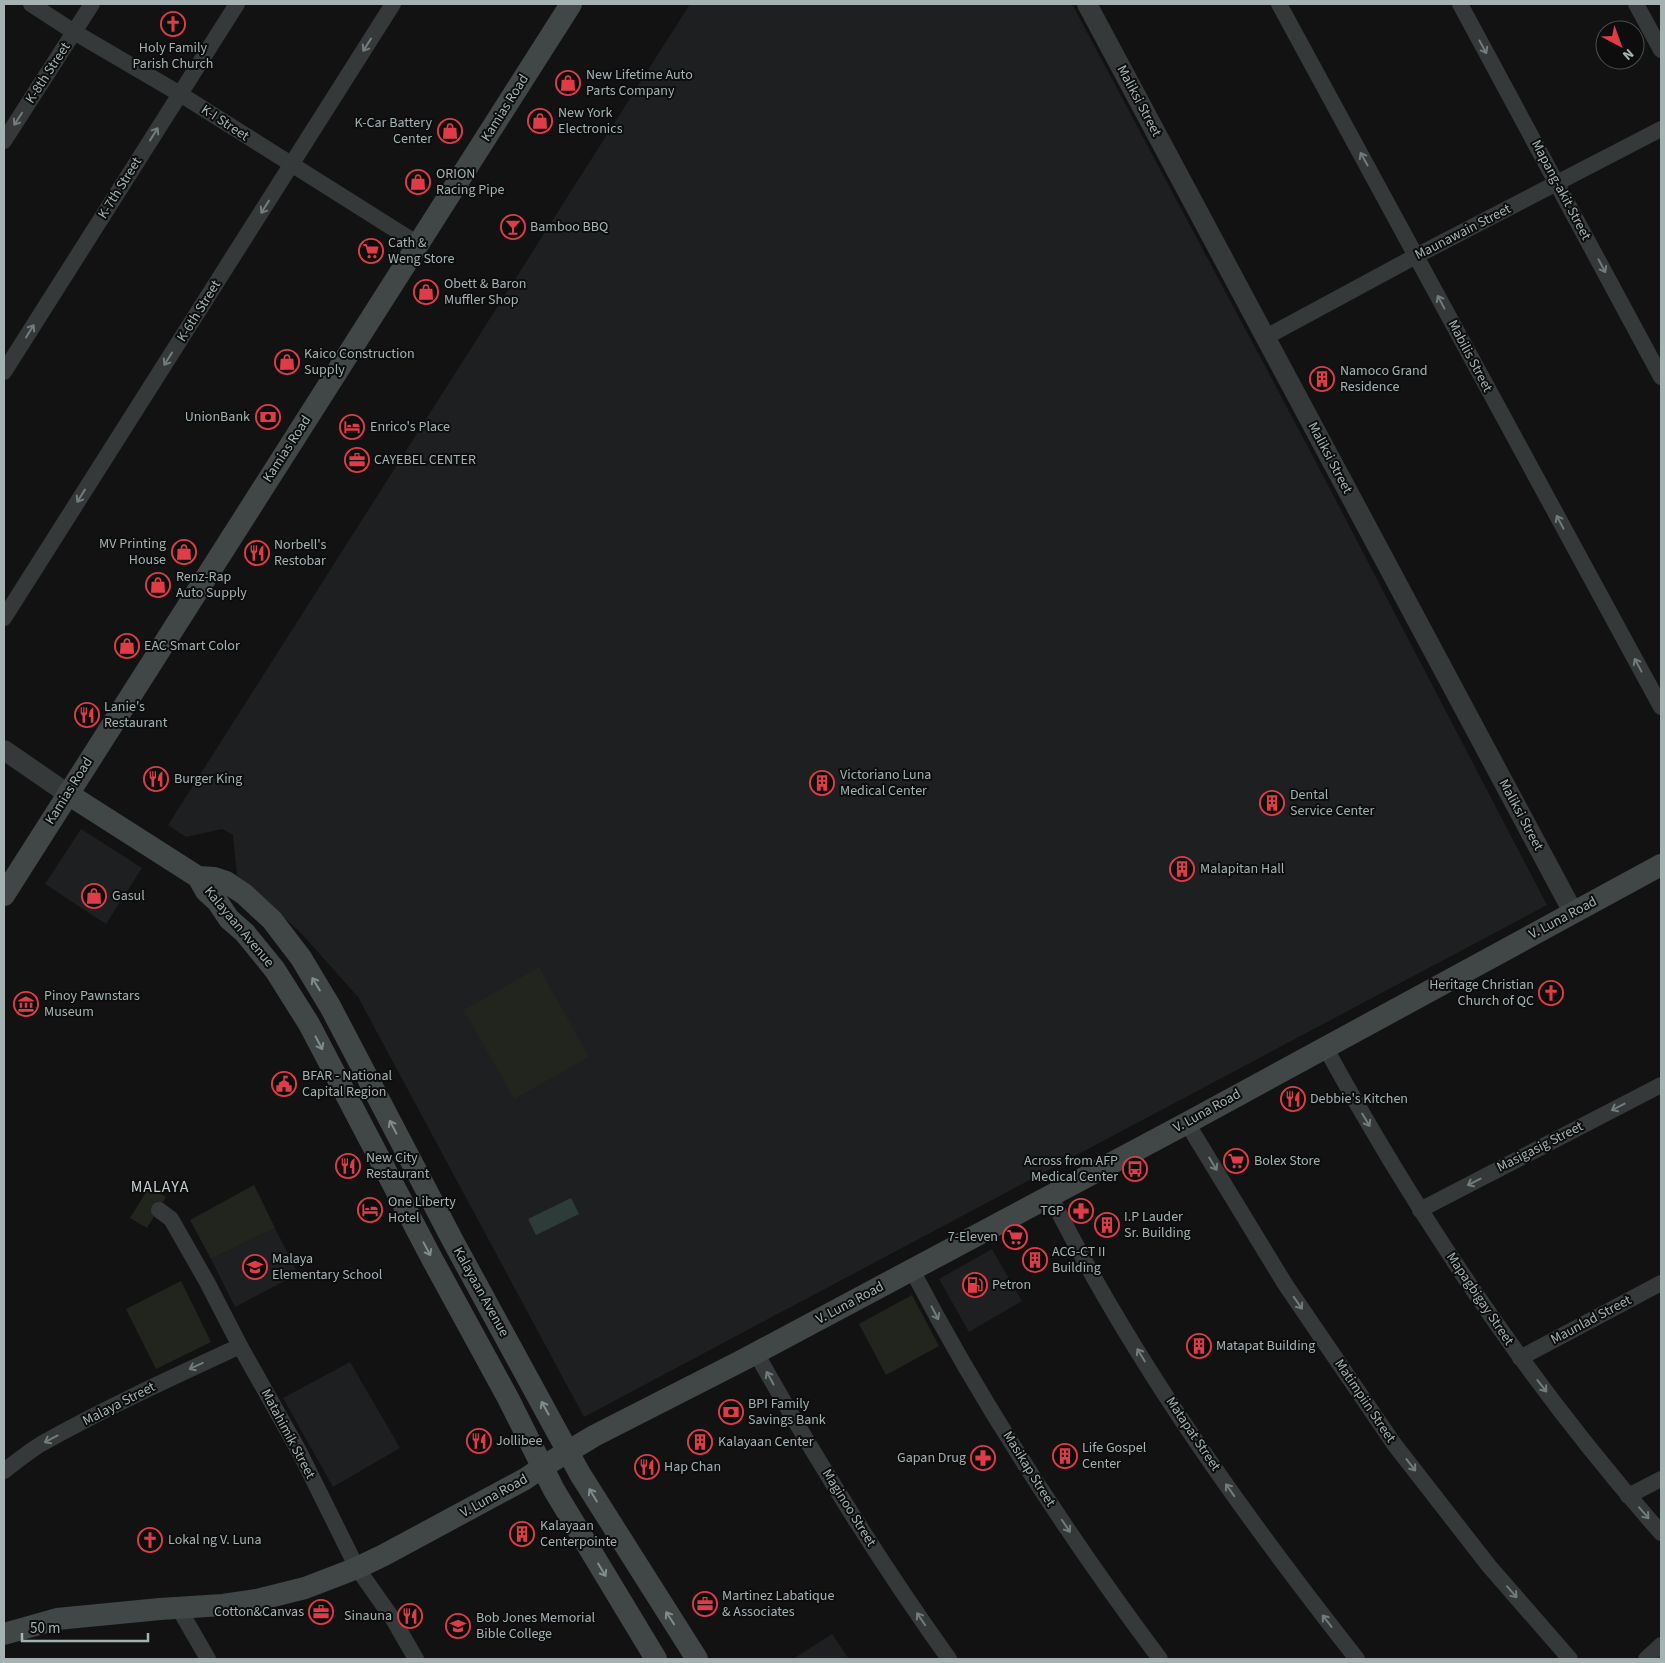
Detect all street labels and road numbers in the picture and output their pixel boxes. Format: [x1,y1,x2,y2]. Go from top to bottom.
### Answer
street label: K-8th Street [21,38,75,107]
street label: Maliksi Street [1112,62,1166,141]
street label: Kamias Road [476,70,534,146]
street label: K-I Street [197,100,253,146]
street label: Mapang-akit Street [1526,136,1596,244]
street label: K-7th Street [93,153,147,223]
street label: Maunawain Street [1411,199,1515,265]
street label: K-6th Street [172,276,226,346]
street label: Mabilis Street [1443,316,1498,396]
street label: Kamias Road [258,412,316,486]
street label: Maliksi Street [1303,419,1357,498]
street label: Kamias Road [40,753,98,829]
street label: Maliksi Street [1494,776,1548,855]
street label: Kalayaan Avenue [199,882,279,972]
street label: V. Luna Road [1525,892,1601,944]
street label: V. Luna Road [1170,1084,1244,1138]
street label: Masigasig Street [1493,1116,1587,1177]
street label: Kalayaan Avenue [448,1244,514,1341]
street label: Mapagbigay Street [1441,1248,1519,1350]
street label: V. Luna Road [812,1277,888,1329]
street label: Maunlad Street [1547,1290,1635,1350]
street label: Matimpiin Street [1330,1355,1401,1447]
street label: Malaya Street [79,1377,159,1431]
street label: Matahimik Street [256,1385,320,1483]
street label: Matapat Street [1161,1393,1225,1475]
street label: Masikap Street [998,1427,1060,1511]
street label: Maginoo Street [817,1465,881,1551]
street label: V. Luna Road [457,1469,531,1523]

